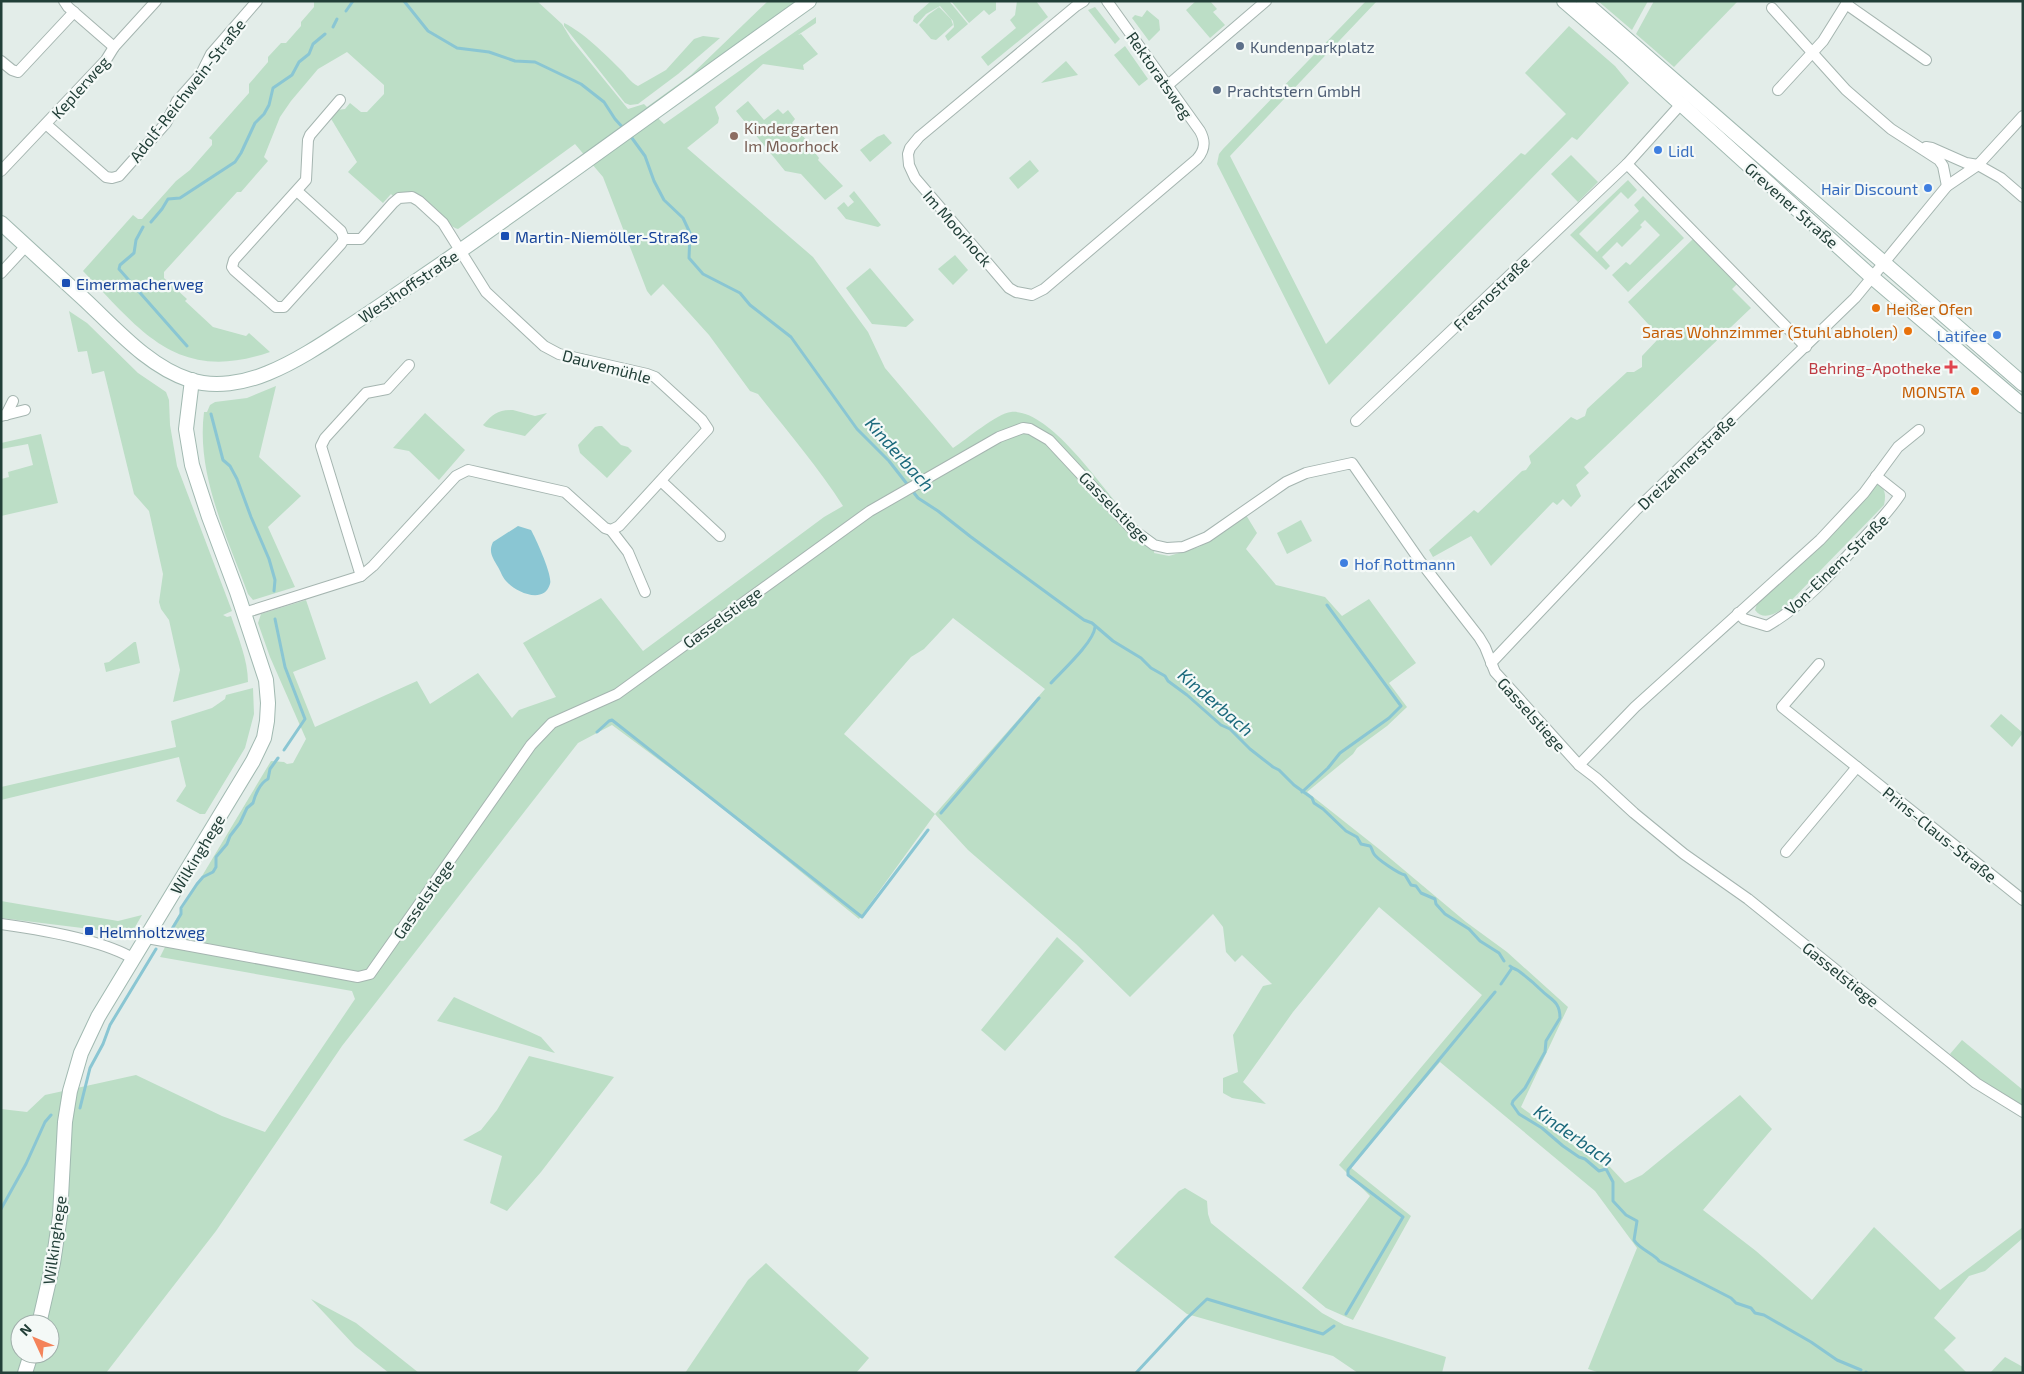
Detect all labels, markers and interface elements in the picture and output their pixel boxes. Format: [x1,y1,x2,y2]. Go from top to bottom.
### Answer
street label: Adolf-Reichwein-Straße [125,15,249,165]
street label: Rektoratsweg [1123,28,1197,122]
place label: Kundenparkplatz [1250,37,1375,56]
marker: Kundenparkplatz [1234,40,1246,52]
street label: Keplerweg [47,52,113,122]
place label: Prachtstern GmbH [1227,81,1361,100]
marker: Prachtstern GmbH [1211,84,1223,96]
place label: Kindergarten Im Moorhock [744,118,839,155]
marker: Kindergarten Im Moorhock [728,130,740,142]
place label: Lidl [1668,141,1694,160]
marker: Lidl [1652,144,1664,156]
street label: Grevener Straße [1741,158,1843,252]
place label: Hair Discount [1821,179,1918,198]
marker: Hair Discount [1922,182,1934,194]
street label: Im Moorhock [920,186,996,270]
place label: Martin-Niemöller-Straße [515,227,698,246]
marker: Martin-Niemöller-Straße [499,230,511,242]
street label: Westhoffstraße [354,246,462,326]
street label: Fresnostraße [1449,252,1533,334]
place label: Eimermacherweg [76,274,204,293]
marker: Eimermacherweg [60,277,72,289]
place label: Heißer Ofen [1886,299,1973,318]
marker: Heißer Ofen [1870,302,1882,314]
place label: Saras Wohnzimmer (Stuhl abholen) [1642,322,1898,341]
marker: Saras Wohnzimmer (Stuhl abholen) [1902,325,1914,337]
place label: Latifee [1937,326,1987,345]
marker: Latifee [1991,329,2003,341]
street label: Dauvemühle [560,345,654,387]
place label: Behring-Apotheke [1809,358,1941,377]
marker: Behring-Apotheke [1945,361,1957,373]
place label: MONSTA [1902,382,1965,401]
marker: MONSTA [1969,385,1981,397]
street label: Dreizehnerstraße [1633,411,1739,513]
water label: Kinderbach [861,412,939,496]
street label: Gasselstiege [1076,468,1154,546]
street label: Von-Einem-Straße [1780,510,1892,618]
place label: Hof Rottmann [1354,554,1456,573]
marker: Hof Rottmann [1338,557,1350,569]
street label: Gasselstiege [679,582,765,652]
water label: Kinderbach [1174,663,1258,741]
street label: Gasselstiege [1494,673,1570,755]
street label: Prins-Claus-Straße [1879,782,2001,886]
street label: Wilkinghege [166,811,228,897]
street label: Gasselstiege [389,856,457,942]
place label: Helmholtzweg [99,922,205,941]
marker: Helmholtzweg [83,925,95,937]
street label: Gasselstiege [1799,937,1883,1011]
water label: Kinderbach [1530,1099,1618,1171]
street label: Wilkinghege [38,1194,70,1286]
north arrow [10,1314,60,1364]
text: N [16,1320,35,1339]

